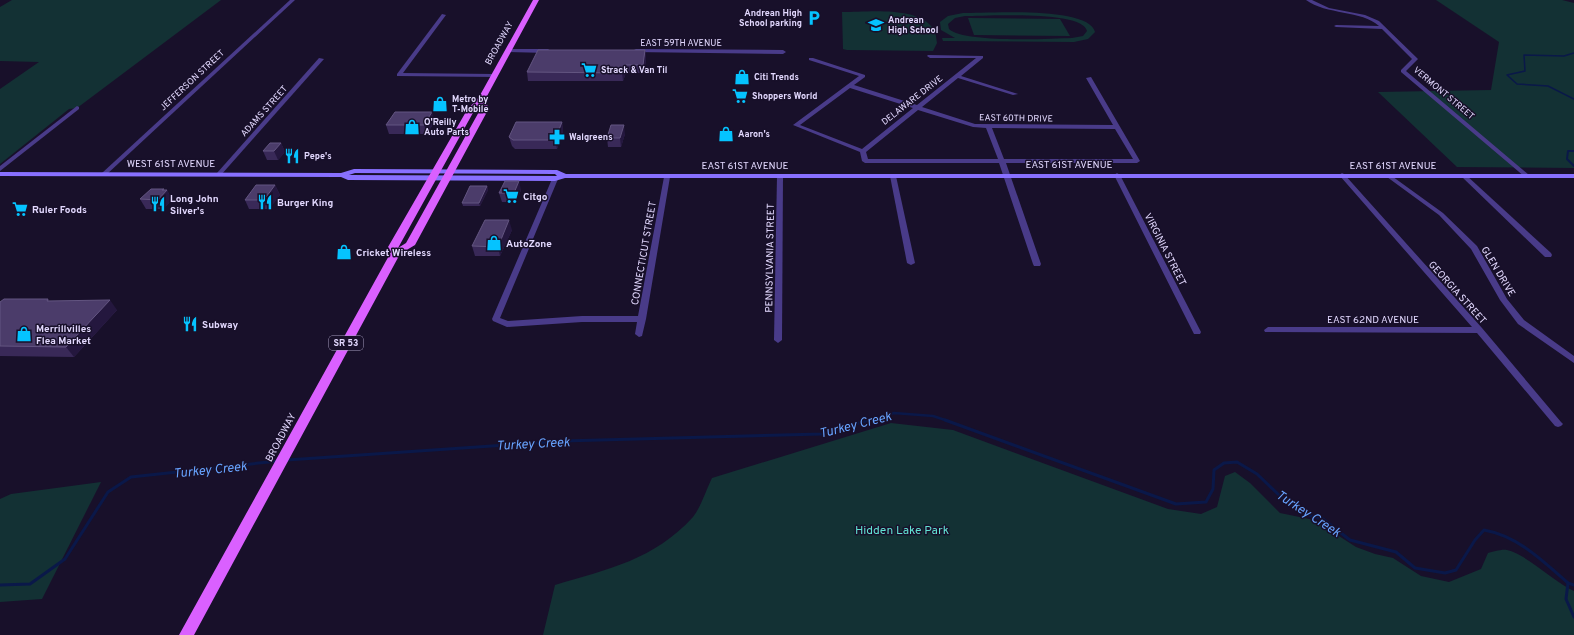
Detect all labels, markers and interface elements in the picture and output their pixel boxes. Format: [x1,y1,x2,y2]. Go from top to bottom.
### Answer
place label: Andrean High School parking [739,8,802,29]
parking icon: Andrean High School parking [805,9,823,27]
place label: Andrean High School [888,15,938,36]
school or university icon: Andrean High School [867,16,885,34]
street label: BROADWAY [483,19,516,67]
street label: EAST 59TH AVENUE [640,38,722,49]
street label: JEFFERSON STREET [158,48,227,113]
supermarket icon: Strack & Van Til [580,61,598,79]
place label: Strack & Van Til [601,65,667,76]
street label: VERMONT STREET [1411,65,1476,122]
shop icon: Citi Trends [733,68,751,86]
place label: Citi Trends [754,72,799,83]
street label: DELAWARE DRIVE [880,73,945,128]
street label: ADAMS STREET [239,84,290,139]
supermarket icon: Shoppers World [731,87,749,105]
place label: Shoppers World [752,91,817,102]
place label: Metro by T-Mobile [452,94,488,115]
shop icon: Metro by T-Mobile [431,95,449,113]
street label: EAST 60TH DRIVE [979,112,1053,125]
place label: O'Reilly Auto Parts [424,117,469,138]
shop icon: O'Reilly Auto Parts [403,118,421,136]
shop icon: Aaron's [717,125,735,143]
pharmacy icon: Walgreens [548,128,566,146]
place label: Aaron's [738,129,770,140]
place label: Walgreens [569,132,613,143]
restaurant icon: Pepe's [283,147,301,165]
place label: Pepe's [304,151,332,162]
street label: WEST 61ST AVENUE [127,158,215,171]
street label: EAST 61ST AVENUE [1025,159,1113,172]
street label: EAST 61ST AVENUE [701,160,789,173]
street label: EAST 61ST AVENUE [1349,160,1437,173]
supermarket icon: Citgo [502,187,520,205]
place label: Citgo [523,191,548,204]
place label: Long John Silver's [170,193,219,218]
restaurant icon: Burger King [256,193,274,211]
restaurant icon: Long John Silver's [149,195,167,213]
place label: Burger King [277,197,333,210]
supermarket icon: Ruler Foods [11,200,29,218]
street label: CONNECTICUT STREET [629,200,660,306]
street label: PENNSYLVANIA STREET [763,203,778,313]
place label: Ruler Foods [32,204,87,217]
street label: VIRGINIA STREET [1141,211,1189,288]
shop icon: AutoZone [485,234,503,252]
place label: AutoZone [506,238,552,251]
shop icon: Cricket Wireless [335,243,353,261]
street label: GLEN DRIVE [1478,244,1518,299]
place label: Cricket Wireless [356,247,431,260]
street label: GEORGIA STREET [1425,259,1489,327]
street label: EAST 62ND AVENUE [1327,314,1419,327]
restaurant icon: Subway [181,315,199,333]
place label: Subway [202,319,239,332]
place label: Merrillvilles Flea Market [36,323,91,348]
shop icon: Merrillvilles Flea Market [15,325,33,343]
road number: SR 53 [329,336,363,350]
water label: Turkey Creek [818,409,894,443]
street label: BROADWAY [263,411,300,464]
water label: Turkey Creek [496,435,571,455]
water label: Turkey Creek [173,459,248,483]
water label: Turkey Creek [1273,488,1344,542]
park label: Hidden Lake Park [855,523,949,539]

